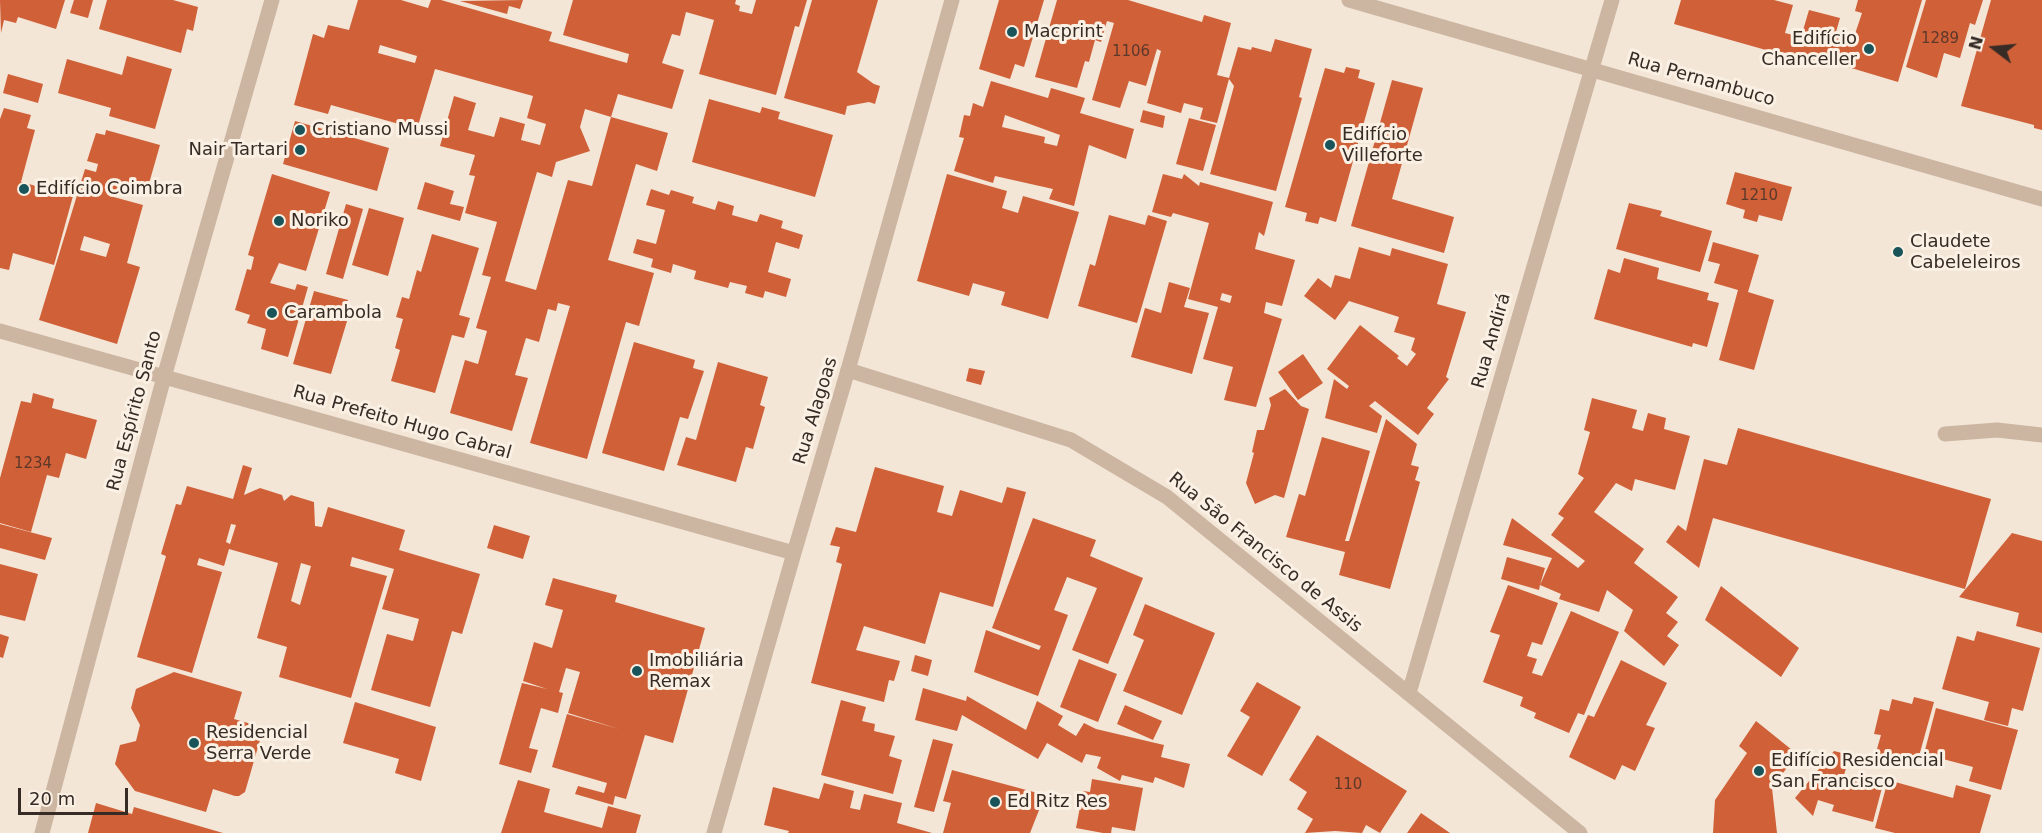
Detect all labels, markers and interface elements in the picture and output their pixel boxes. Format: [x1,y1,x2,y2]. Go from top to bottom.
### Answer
north arrow [1964,18,2024,78]
place label: Macprint [1024,21,1103,43]
marker: Macprint [1005,25,1019,39]
place label: Edifício Chanceller [1761,28,1857,70]
house number: 1289 [1921,30,1959,48]
text: N [1965,34,1987,52]
marker: Edifício Chanceller [1862,42,1876,56]
house number: 1106 [1112,43,1150,61]
street label: Rua Pernambuco [1625,49,1777,111]
place label: Cristiano Mussi [312,119,448,141]
marker: Cristiano Mussi [293,123,307,137]
place label: Edifício Villeforte [1342,124,1423,166]
marker: Edifício Villeforte [1323,138,1337,152]
place label: Nair Tartari [188,139,288,161]
marker: Nair Tartari [293,143,307,157]
place label: Edifício Coimbra [36,178,183,200]
marker: Edifício Coimbra [17,182,31,196]
house number: 1210 [1740,187,1778,205]
place label: Noriko [291,210,349,232]
marker: Noriko [272,214,286,228]
place label: Claudete Cabeleleiros [1910,231,2021,274]
marker: Claudete Cabeleleiros [1891,245,1905,259]
street label: Rua Andirá [1468,291,1516,391]
place label: Carambola [284,302,382,324]
marker: Carambola [265,306,279,320]
street label: Rua Espírito Santo [103,328,167,494]
street label: Rua Alagoas [789,355,843,467]
street label: Rua Prefeito Hugo Cabral [290,381,514,465]
house number: 1234 [14,455,52,473]
street label: Rua São Francisco de Assis [1164,468,1366,638]
place label: Imobiliária Remax [649,650,744,692]
marker: Imobiliária Remax [630,664,644,678]
place label: Residencial Serra Verde [206,722,311,764]
marker: Residencial Serra Verde [187,736,201,750]
place label: Edifício Residencial San Francisco [1771,750,1944,792]
marker: Edifício Residencial San Francisco [1752,764,1766,778]
scale bar [21,776,130,814]
house number: 110 [1334,776,1362,794]
text: 20 m [29,788,75,809]
place label: Ed Ritz Res [1007,791,1107,813]
marker: Ed Ritz Res [988,795,1002,809]

